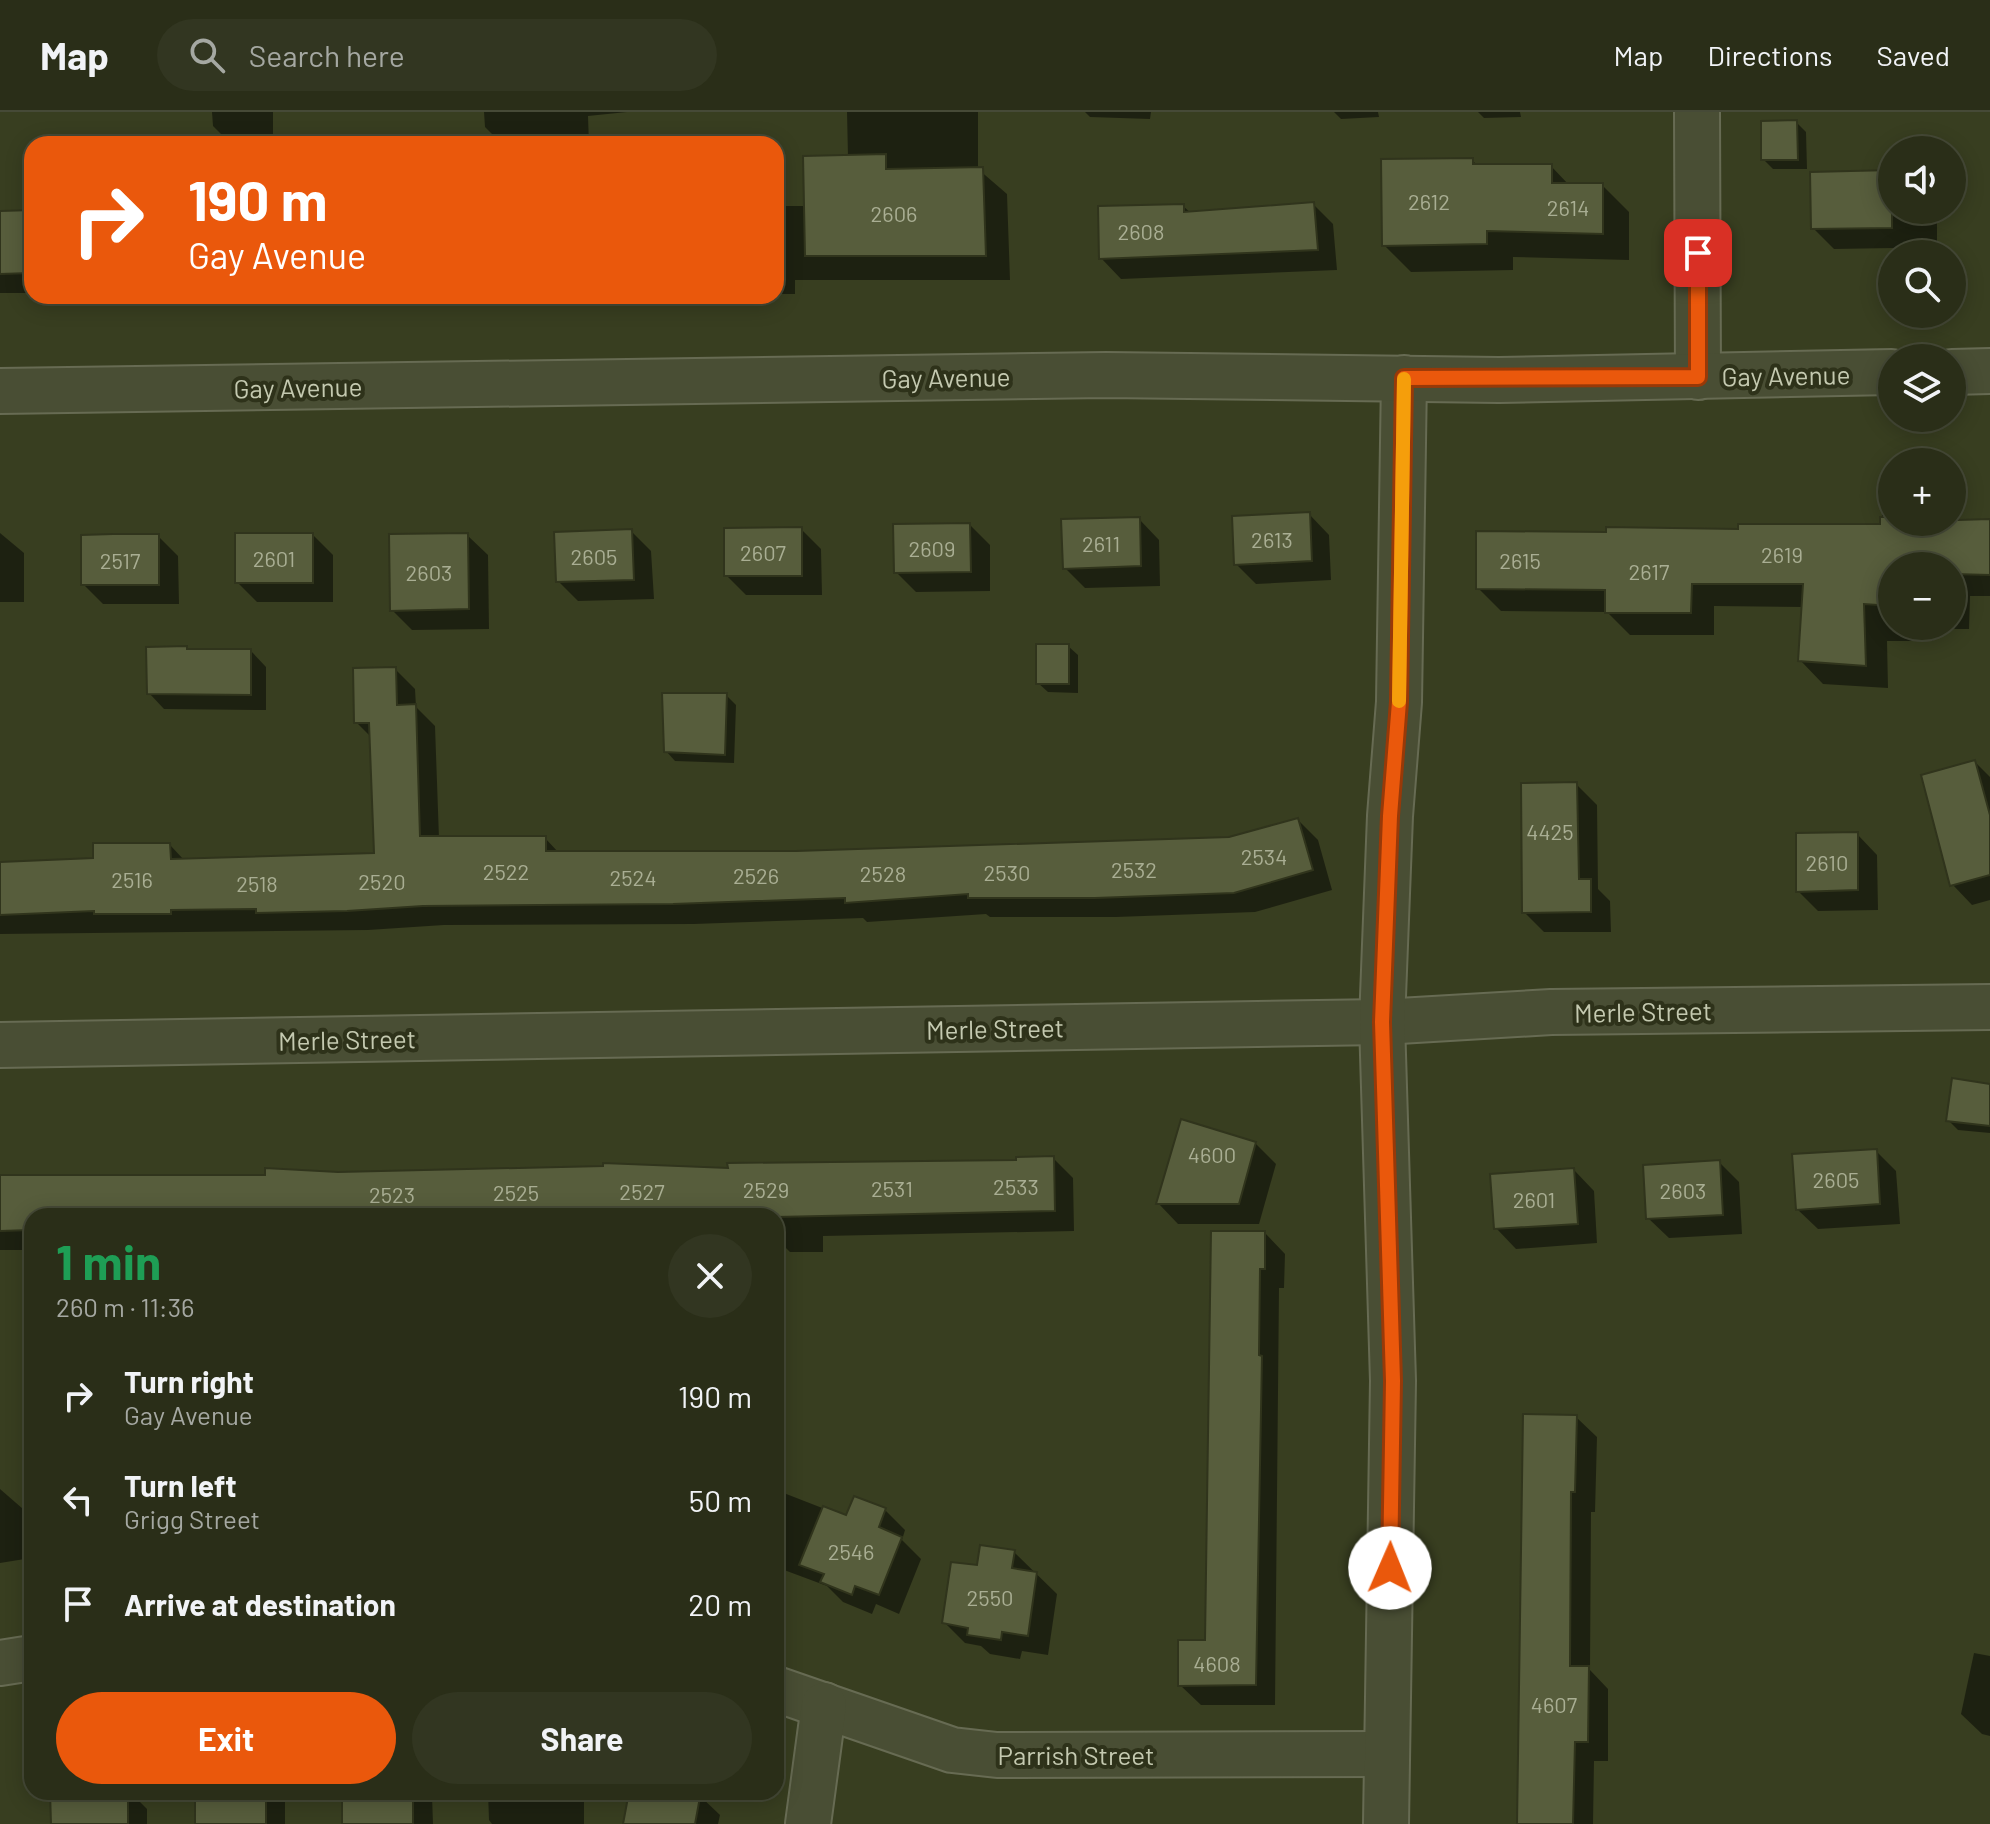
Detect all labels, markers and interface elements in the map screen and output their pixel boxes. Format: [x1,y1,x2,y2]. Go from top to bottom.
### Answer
search box [157,19,717,91]
text: Map [40,32,109,78]
icon: search [185,33,229,77]
text: Search here [249,37,405,73]
text: Map [1614,38,1663,72]
text: Directions [1707,38,1833,72]
text: Saved [1877,38,1950,72]
map controls [1878,136,1966,640]
button: sound [1878,136,1966,224]
text: 190 m [188,165,327,232]
icon: right [56,168,160,272]
house number: 2612 [1408,188,1450,214]
house number: 2614 [1547,194,1589,220]
house number: 2606 [871,200,917,226]
house number: 2608 [1117,218,1165,244]
pin [1664,219,1732,287]
icon: arrive [1676,231,1720,275]
text: Gay Avenue [188,233,366,276]
button: search [1878,240,1966,328]
button: layers [1878,344,1966,432]
street label: Gay Avenue [1721,358,1851,392]
street label: Gay Avenue [881,360,1011,394]
street label: Gay Avenue [233,370,363,404]
button: + [1878,448,1966,536]
house number: 2613 [1251,526,1293,552]
house number: 2611 [1082,530,1120,556]
house number: 2609 [908,535,956,561]
house number: 2607 [740,539,786,565]
house number: 2619 [1761,541,1803,567]
house number: 2605 [571,543,617,569]
house number: 2601 [253,545,295,571]
house number: 2517 [100,547,140,573]
house number: 2615 [1499,547,1541,573]
button: − [1878,552,1966,640]
house number: 2617 [1629,558,1669,584]
house number: 2603 [406,559,452,585]
house number: 4425 [1526,818,1574,844]
house number: 2534 [1241,843,1287,869]
house number: 2610 [1806,849,1848,875]
house number: 2532 [1111,856,1157,882]
house number: 2522 [483,858,529,884]
house number: 2530 [984,859,1030,885]
house number: 2528 [860,860,906,886]
house number: 2526 [733,862,779,888]
house number: 2524 [609,864,657,890]
house number: 2516 [111,866,153,892]
house number: 2520 [358,868,406,894]
house number: 2518 [236,870,278,896]
street label: Merle Street [1574,994,1712,1028]
street label: Merle Street [926,1011,1064,1045]
street label: Merle Street [278,1022,416,1056]
house number: 4600 [1188,1141,1236,1167]
house number: 2605 [1813,1166,1859,1192]
house number: 2533 [993,1173,1039,1199]
house number: 2531 [871,1175,913,1201]
house number: 2529 [743,1176,789,1202]
house number: 2603 [1660,1177,1706,1203]
house number: 2527 [619,1178,665,1204]
house number: 2525 [493,1179,539,1205]
house number: 2523 [369,1181,415,1207]
house number: 2601 [1513,1186,1555,1212]
text: 1 min [56,1232,161,1290]
button: close [668,1234,752,1318]
text: 260 m · 11:36 [56,1291,194,1322]
text: Turn right [124,1363,254,1399]
icon: right [56,1374,100,1418]
text: 190 m [678,1378,752,1414]
text: Gay Avenue [124,1399,253,1430]
text: Turn left [124,1467,237,1503]
icon: left [56,1478,100,1522]
text: 50 m [689,1482,752,1518]
text: Grigg Street [124,1503,260,1534]
position arrow [1348,1526,1432,1610]
house number: 2546 [828,1538,874,1564]
icon: arrive [56,1582,100,1626]
house number: 2550 [967,1584,1013,1610]
text: Arrive at destination [124,1586,396,1622]
text: 20 m [688,1586,752,1622]
house number: 4608 [1193,1650,1241,1676]
house number: 4607 [1531,1691,1577,1717]
button: Exit [56,1692,396,1784]
button: Share [412,1692,752,1784]
street label: Parrish Street [998,1739,1154,1770]

